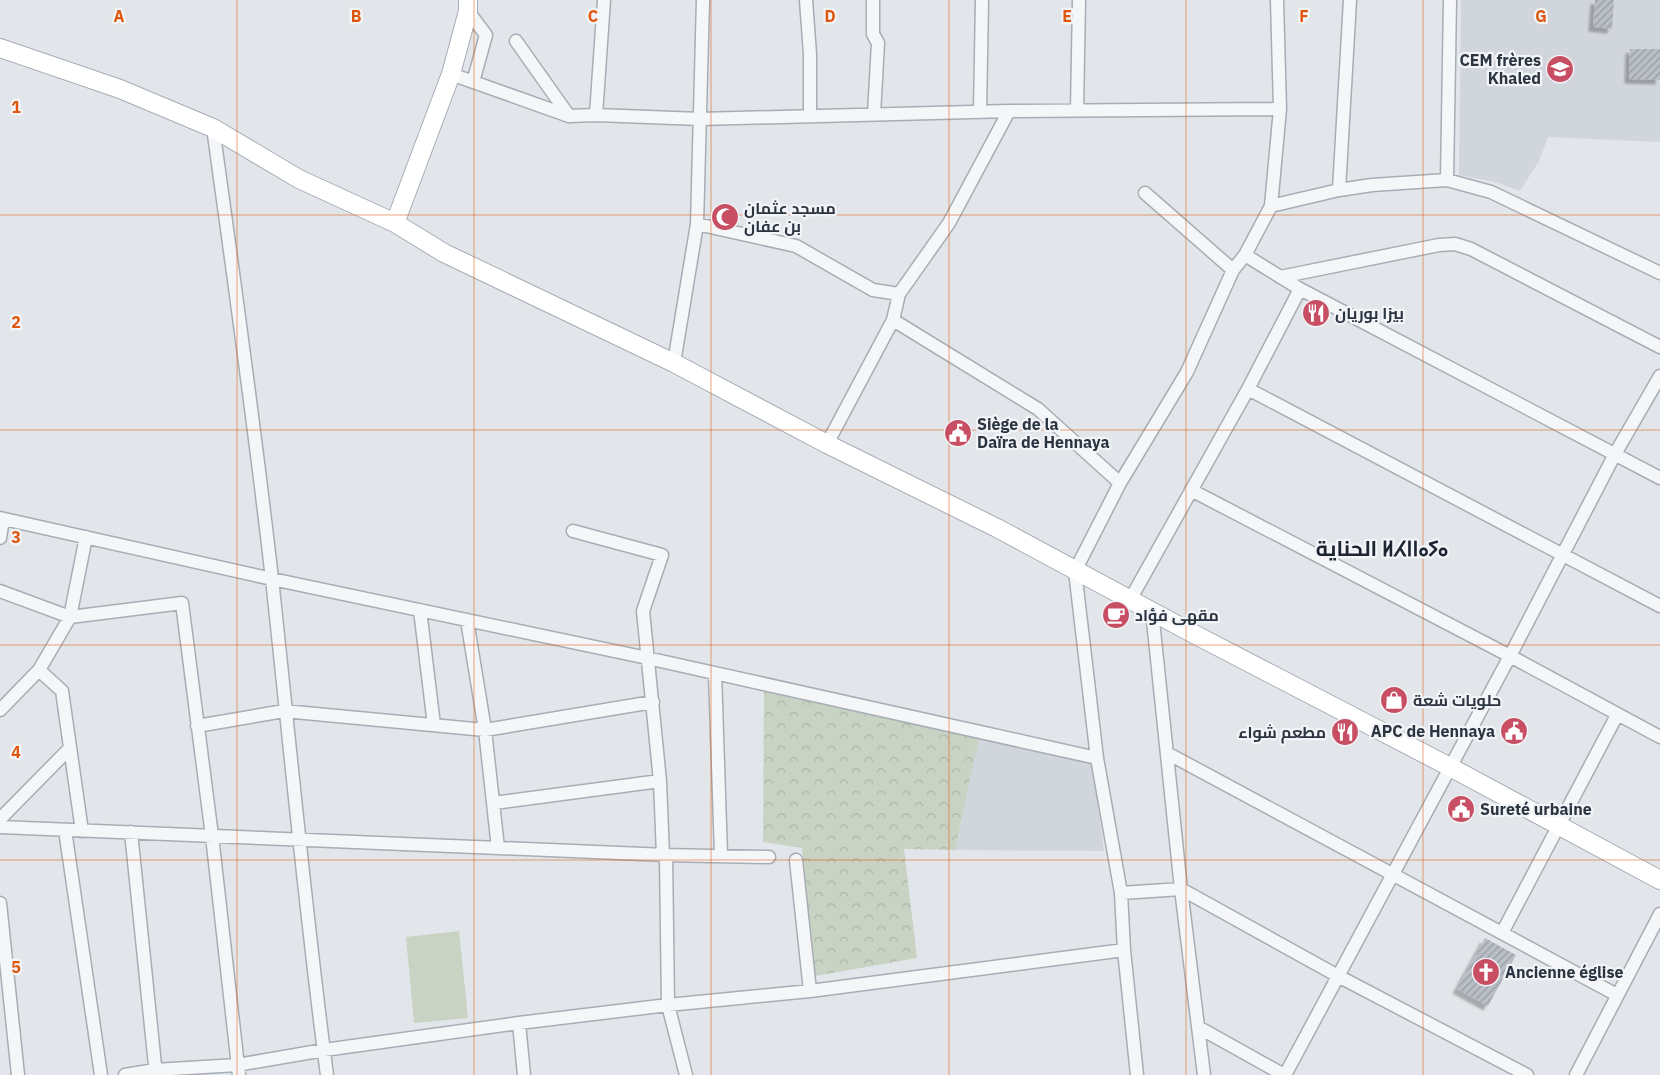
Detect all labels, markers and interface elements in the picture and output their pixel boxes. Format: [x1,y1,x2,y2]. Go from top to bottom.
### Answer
text: A [114,6,125,26]
text: B [351,6,362,26]
text: C [588,6,598,26]
text: D [824,6,836,26]
text: E [1062,6,1072,26]
text: F [1299,6,1309,26]
text: G [1535,6,1547,26]
place label: CEM frères Khaled [1459,50,1541,88]
school or university icon: CEM frères Khaled [1545,54,1575,84]
text: 1 [11,97,21,117]
place label: مسجد عثمان بن عفان [744,198,836,236]
mosque icon: مسجد عثمان بن عفان [710,202,740,232]
restaurant icon: بيزا بوريان [1301,298,1331,328]
place label: بيزا بوريان [1335,303,1404,323]
text: 2 [11,312,21,332]
place label: Siège de la Daïra de Hennaya [977,414,1109,452]
public building icon: Siège de la Daïra de Hennaya [943,418,973,448]
text: 3 [11,527,21,547]
district label: الحناية ⵍⵃⵏⵏⴰⵢⴰ [1316,534,1448,562]
cafe icon: مقهى فؤاد [1101,600,1131,630]
place label: مقهى فؤاد [1135,605,1219,625]
shop icon: حلويات شعة [1379,685,1409,715]
place label: حلويات شعة [1413,690,1501,710]
public building icon: APC de Hennaya [1499,716,1529,746]
restaurant icon: مطعم شواء [1330,717,1360,747]
place label: APC de Hennaya [1371,721,1495,741]
place label: مطعم شواء [1238,722,1326,744]
text: 4 [11,742,21,762]
public building icon: Sureté urbaine [1446,794,1476,824]
place label: Sureté urbaine [1480,799,1592,819]
text: 5 [11,957,21,977]
church icon: Ancienne église [1471,957,1501,987]
place label: Ancienne église [1505,962,1623,982]

